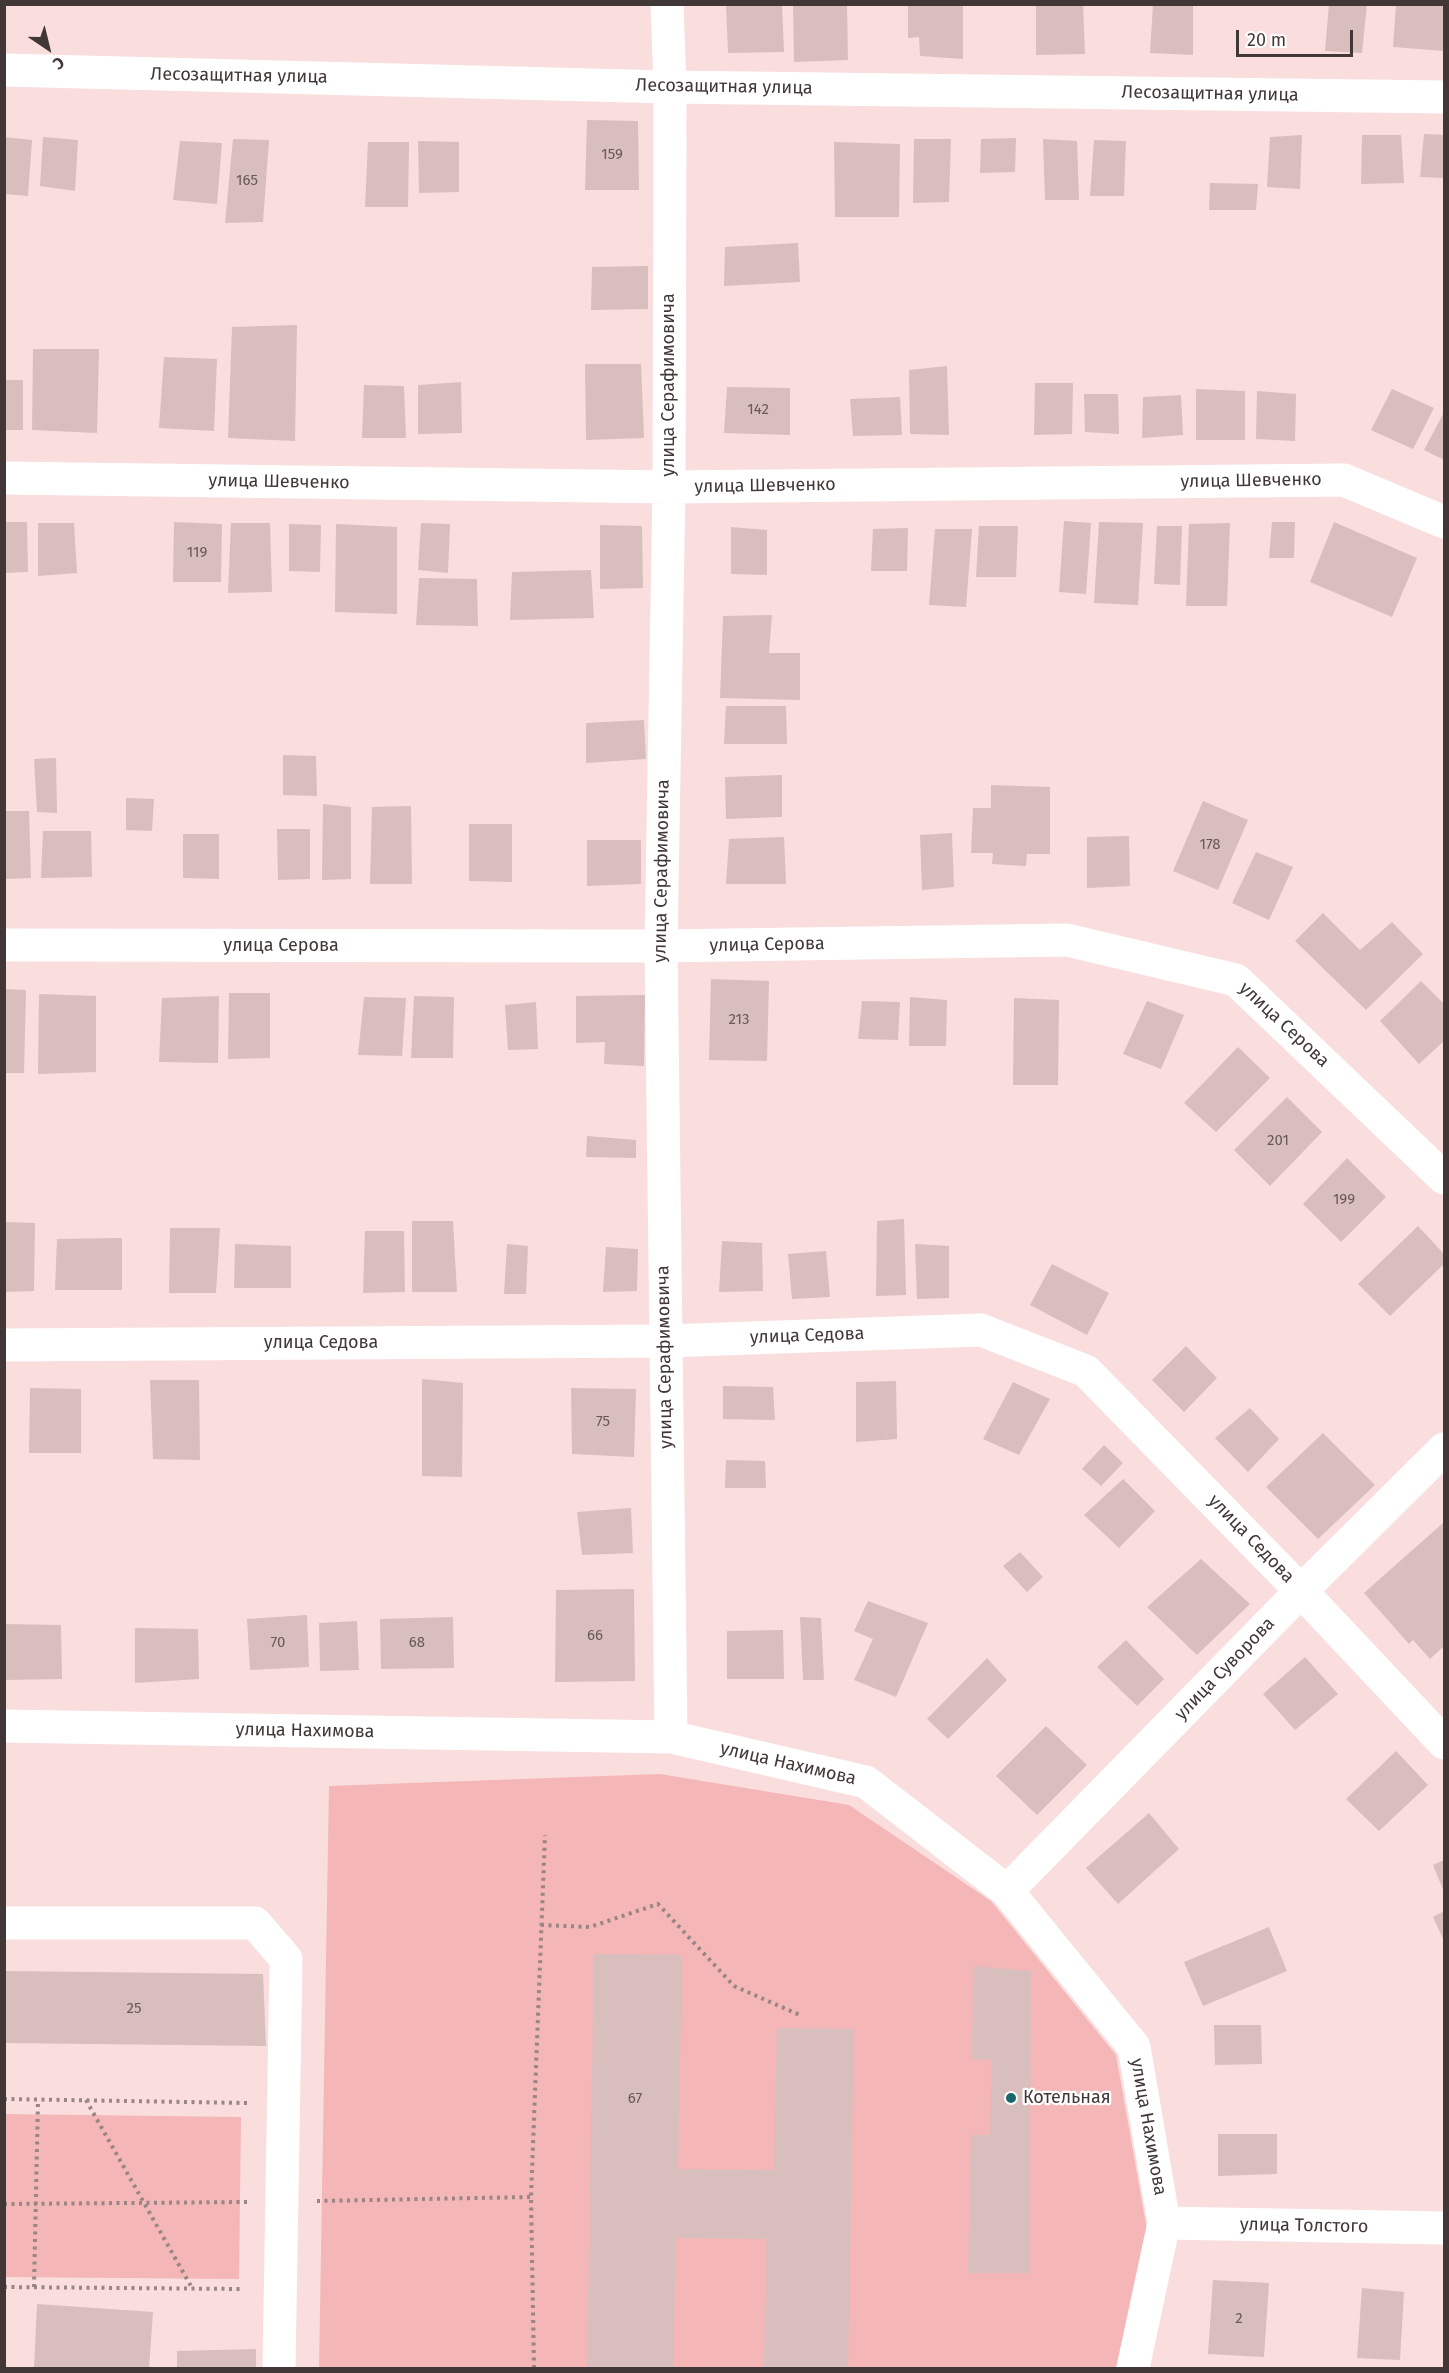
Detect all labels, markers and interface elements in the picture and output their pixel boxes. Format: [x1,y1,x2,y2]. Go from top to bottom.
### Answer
north arrow [18,18,78,78]
scale bar [1239,18,1356,56]
text: 20 m [1247,29,1286,51]
text: С [49,53,68,74]
street label: Лесозащитная улица [150,64,328,88]
street label: Лесозащитная улица [635,75,813,99]
street label: Лесозащитная улица [1121,82,1299,106]
house number: 159 [601,146,623,164]
house number: 165 [236,172,258,190]
street label: улица Серафимовича [658,293,680,477]
house number: 142 [747,401,769,419]
street label: улица Шевченко [1180,469,1322,493]
street label: улица Шевченко [208,470,350,494]
street label: улица Шевченко [694,474,836,498]
house number: 119 [187,544,207,562]
street label: улица Серафимовича [650,779,674,963]
house number: 178 [1199,836,1221,854]
street label: улица Серова [709,933,825,957]
street label: улица Серова [223,935,339,957]
street label: улица Серова [1234,978,1334,1072]
house number: 213 [728,1011,750,1029]
house number: 201 [1267,1132,1289,1150]
house number: 199 [1333,1191,1355,1209]
street label: улица Серафимовича [653,1265,677,1449]
street label: улица Седова [749,1323,865,1349]
street label: улица Седова [264,1332,378,1354]
house number: 75 [596,1413,610,1431]
street label: улица Седова [1203,1490,1299,1588]
street label: улица Суворова [1171,1613,1279,1725]
house number: 66 [587,1627,603,1645]
house number: 70 [271,1634,285,1652]
house number: 68 [409,1634,425,1652]
street label: улица Нахимова [235,1719,375,1743]
street label: улица Нахимова [718,1738,858,1790]
house number: 25 [127,2000,141,2018]
street label: улица Нахимова [1125,2057,1171,2197]
place label: Котельная [1023,2087,1111,2109]
house number: 67 [628,2090,642,2108]
marker: Котельная [1004,2091,1018,2105]
street label: улица Толстого [1240,2214,1368,2238]
house number: 2 [1235,2310,1243,2328]

